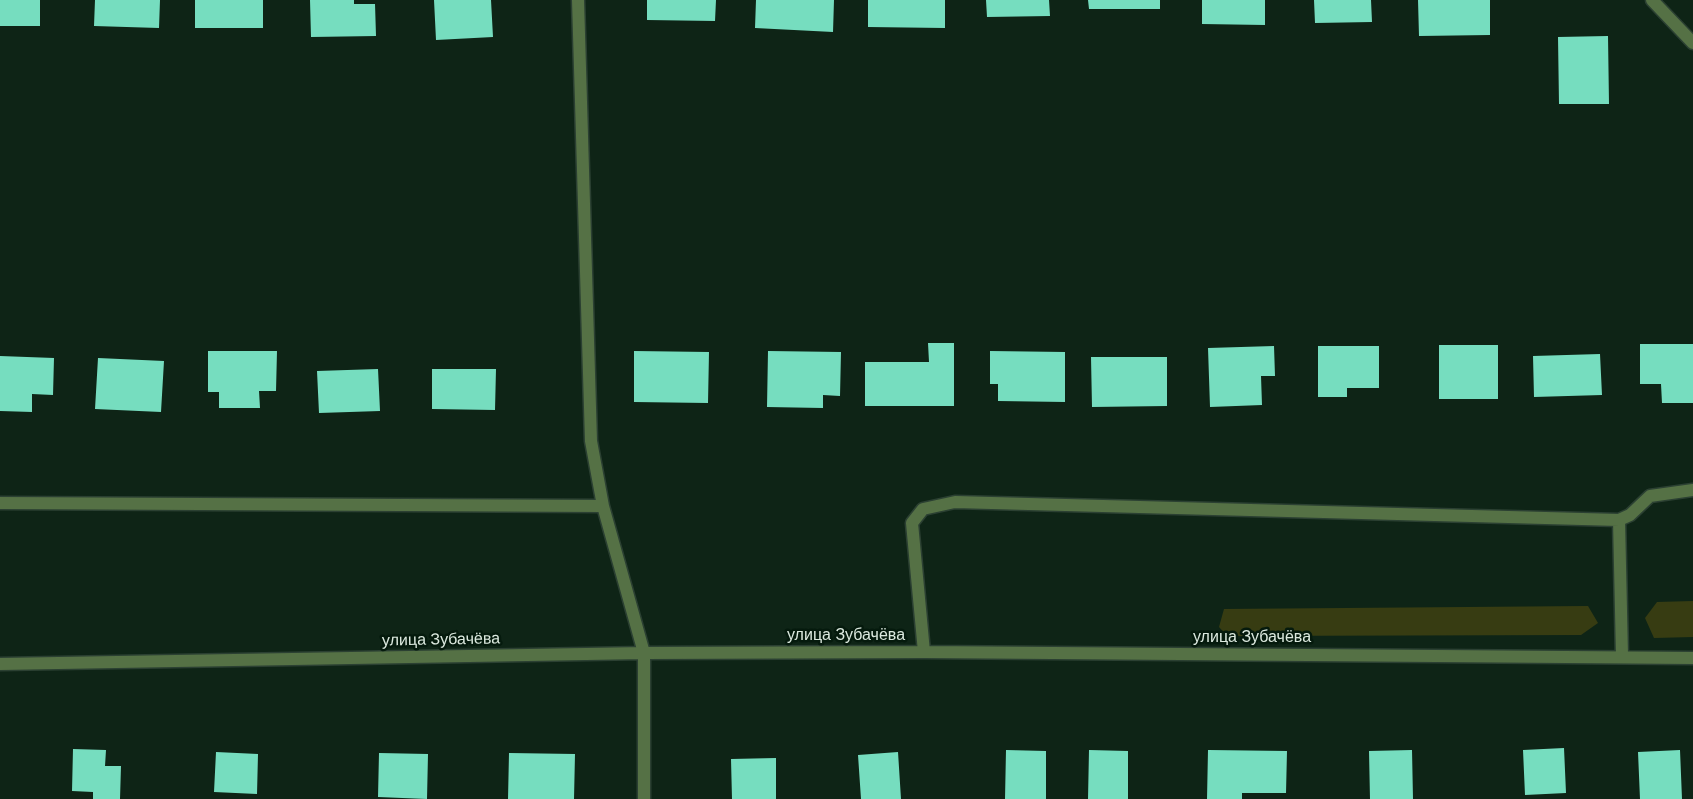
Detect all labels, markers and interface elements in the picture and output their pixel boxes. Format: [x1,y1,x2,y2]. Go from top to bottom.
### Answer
street label: улица Зубачёва [787,626,905,646]
street label: улица Зубачёва [1193,628,1311,648]
street label: улица Зубачёва [382,629,500,651]

